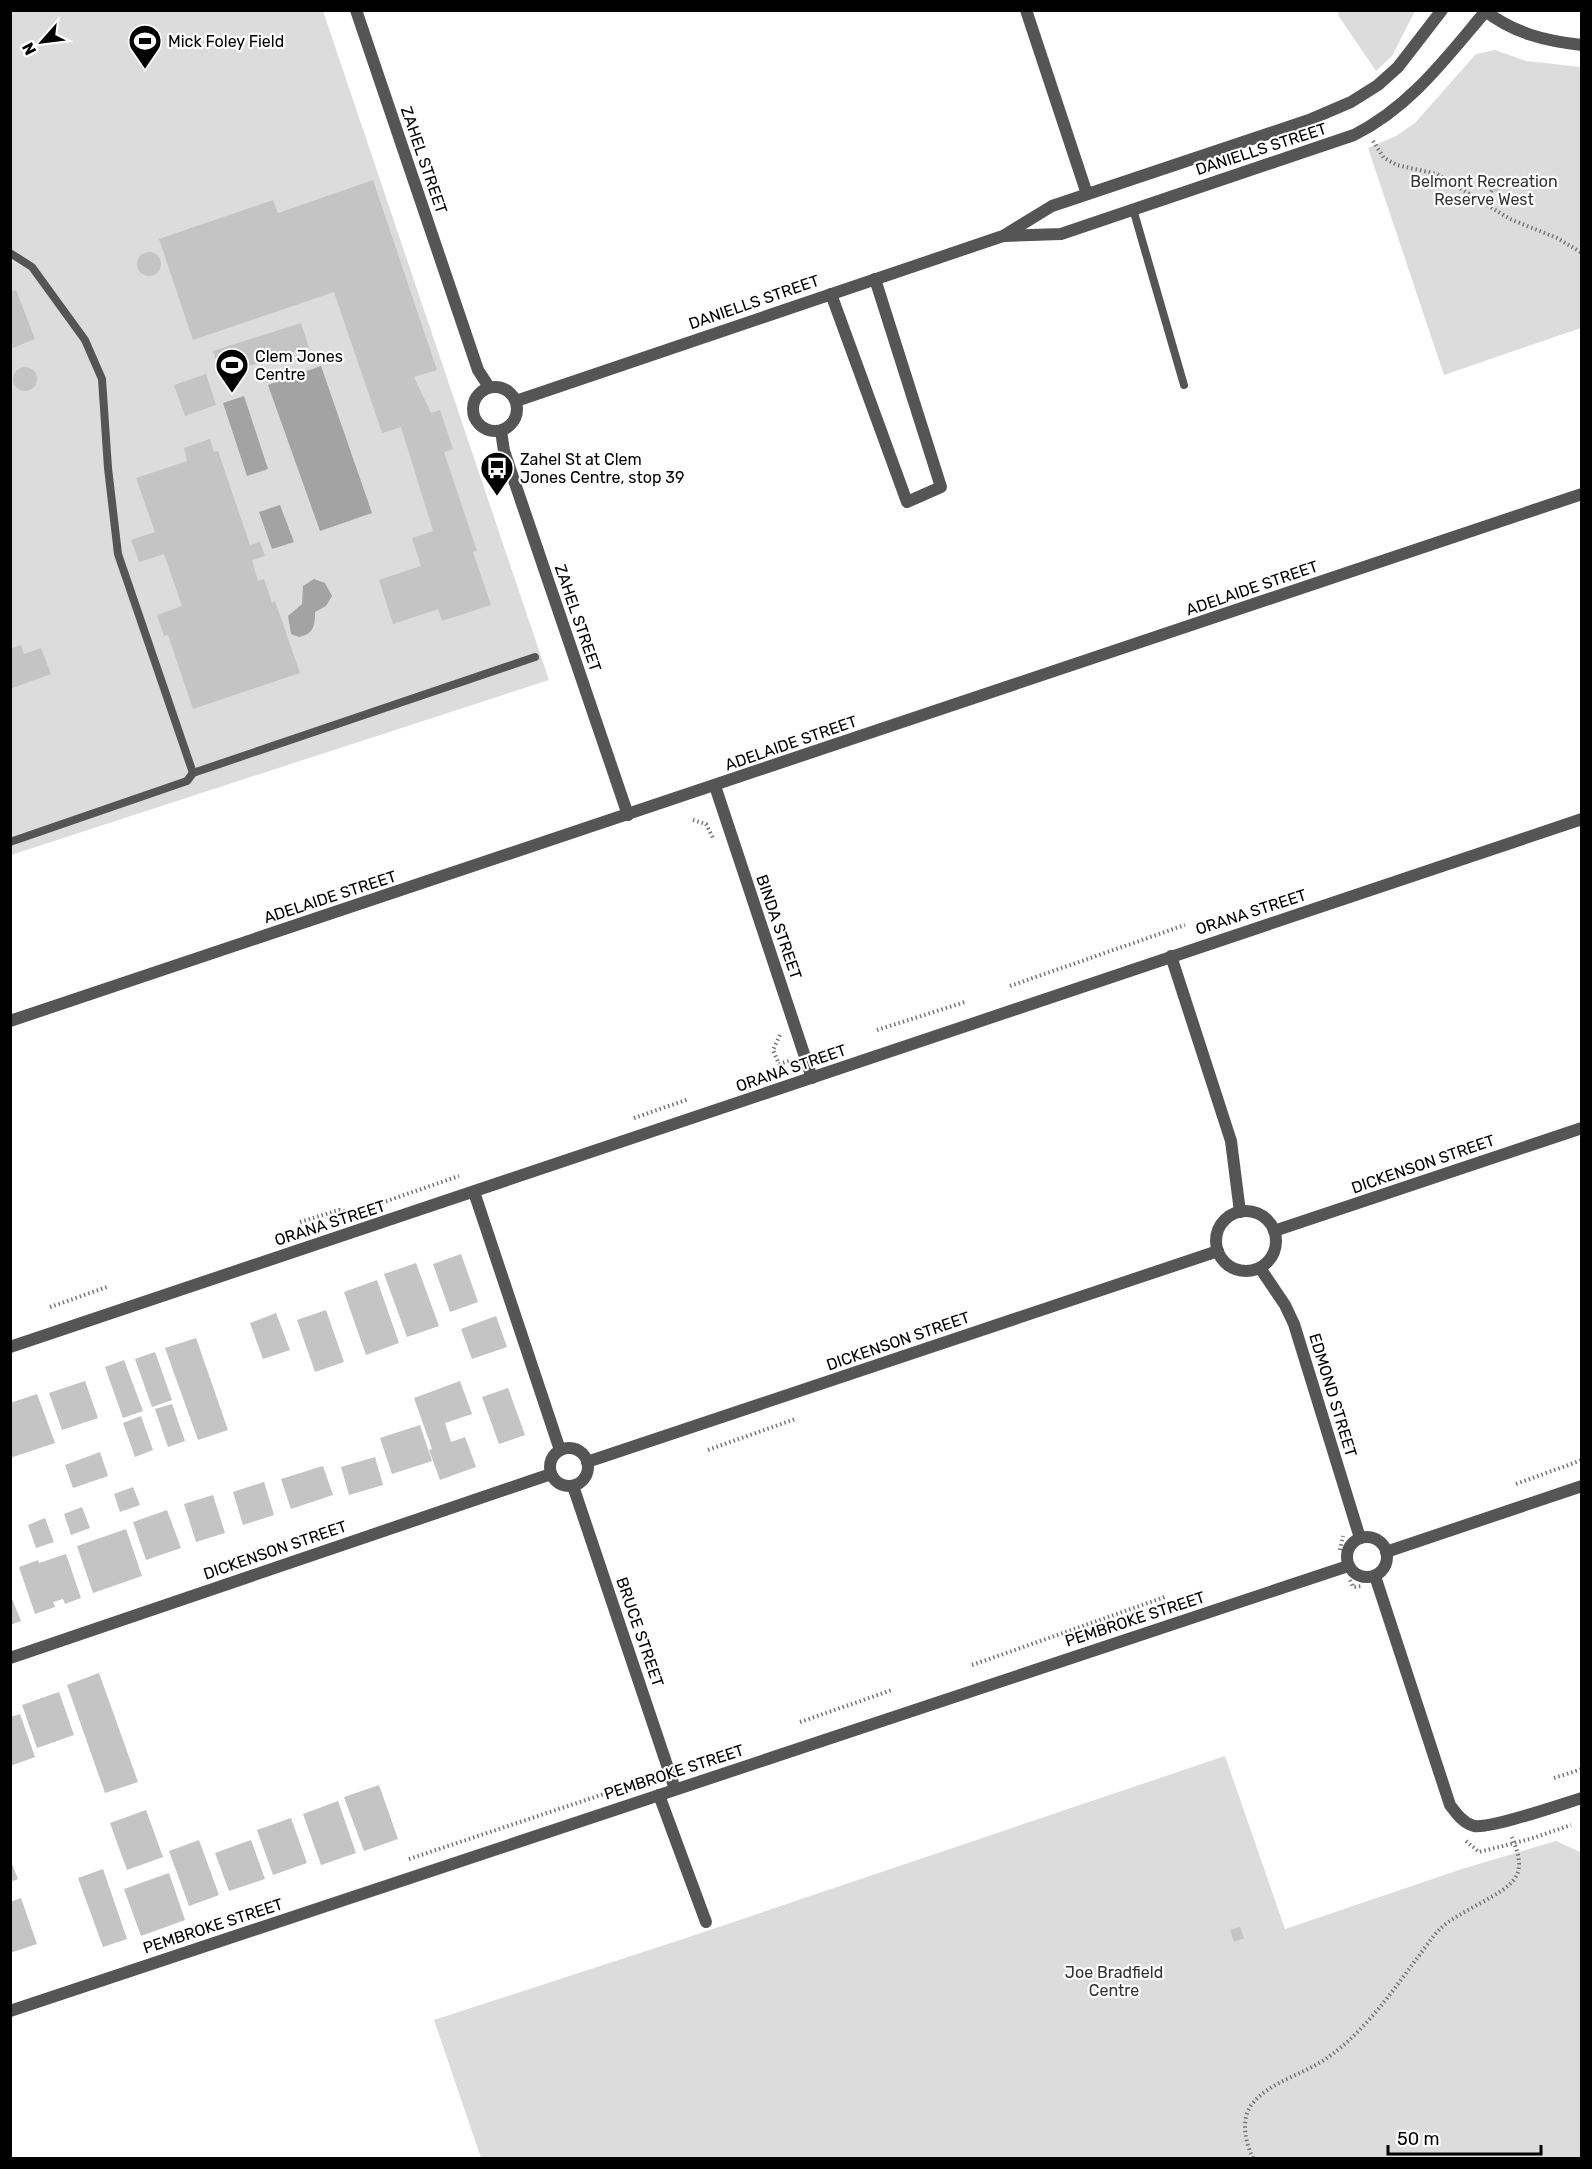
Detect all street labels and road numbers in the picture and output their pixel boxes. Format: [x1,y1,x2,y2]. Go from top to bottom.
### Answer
street label: ZAHEL STREET [397,104,451,216]
street label: DANIELLS STREET [1193,119,1329,179]
street label: DANIELLS STREET [686,271,822,333]
street label: ADELAIDE STREET [1183,556,1321,620]
street label: ZAHEL STREET [551,562,605,674]
street label: ADELAIDE STREET [722,711,860,775]
street label: ADELAIDE STREET [261,867,399,927]
street label: BINDA STREET [752,872,806,982]
street label: ORANA STREET [1193,885,1309,939]
street label: ORANA STREET [733,1040,849,1096]
street label: DICKENSON STREET [1349,1131,1497,1197]
street label: ORANA STREET [272,1196,388,1250]
street label: DICKENSON STREET [824,1308,972,1374]
street label: EDMOND STREET [1305,1331,1361,1459]
street label: DICKENSON STREET [201,1517,349,1583]
street label: BRUCE STREET [612,1575,668,1689]
street label: PEMBROKE STREET [1063,1587,1207,1651]
street label: PEMBROKE STREET [602,1740,746,1804]
street label: PEMBROKE STREET [141,1894,285,1958]

